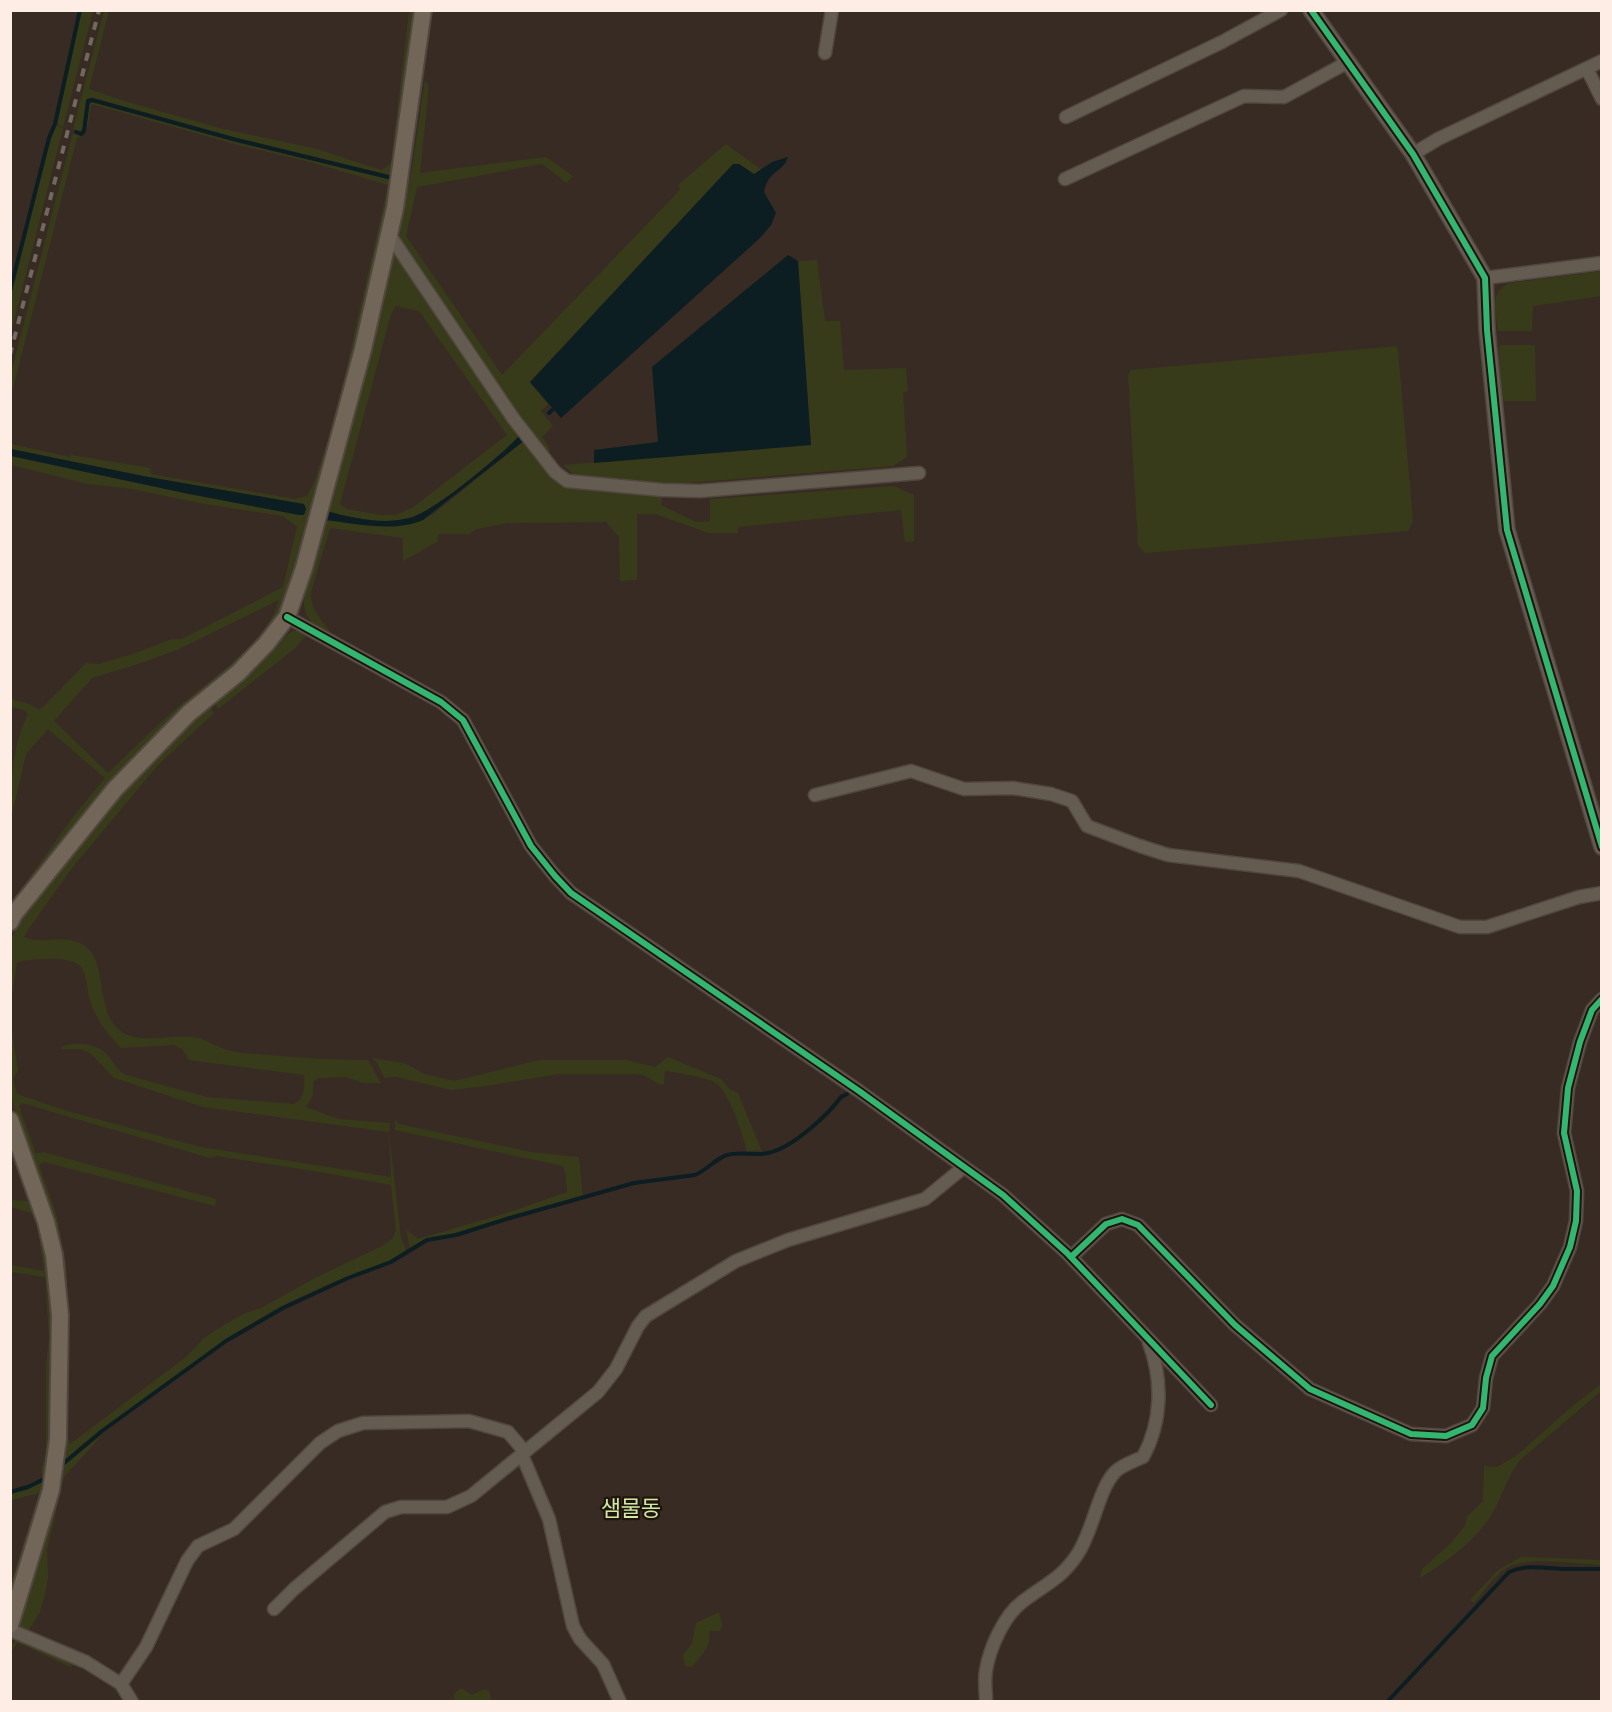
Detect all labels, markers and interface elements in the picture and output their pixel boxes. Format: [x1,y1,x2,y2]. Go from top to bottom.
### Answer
district label: 샘물동 [601,1495,661,1520]

